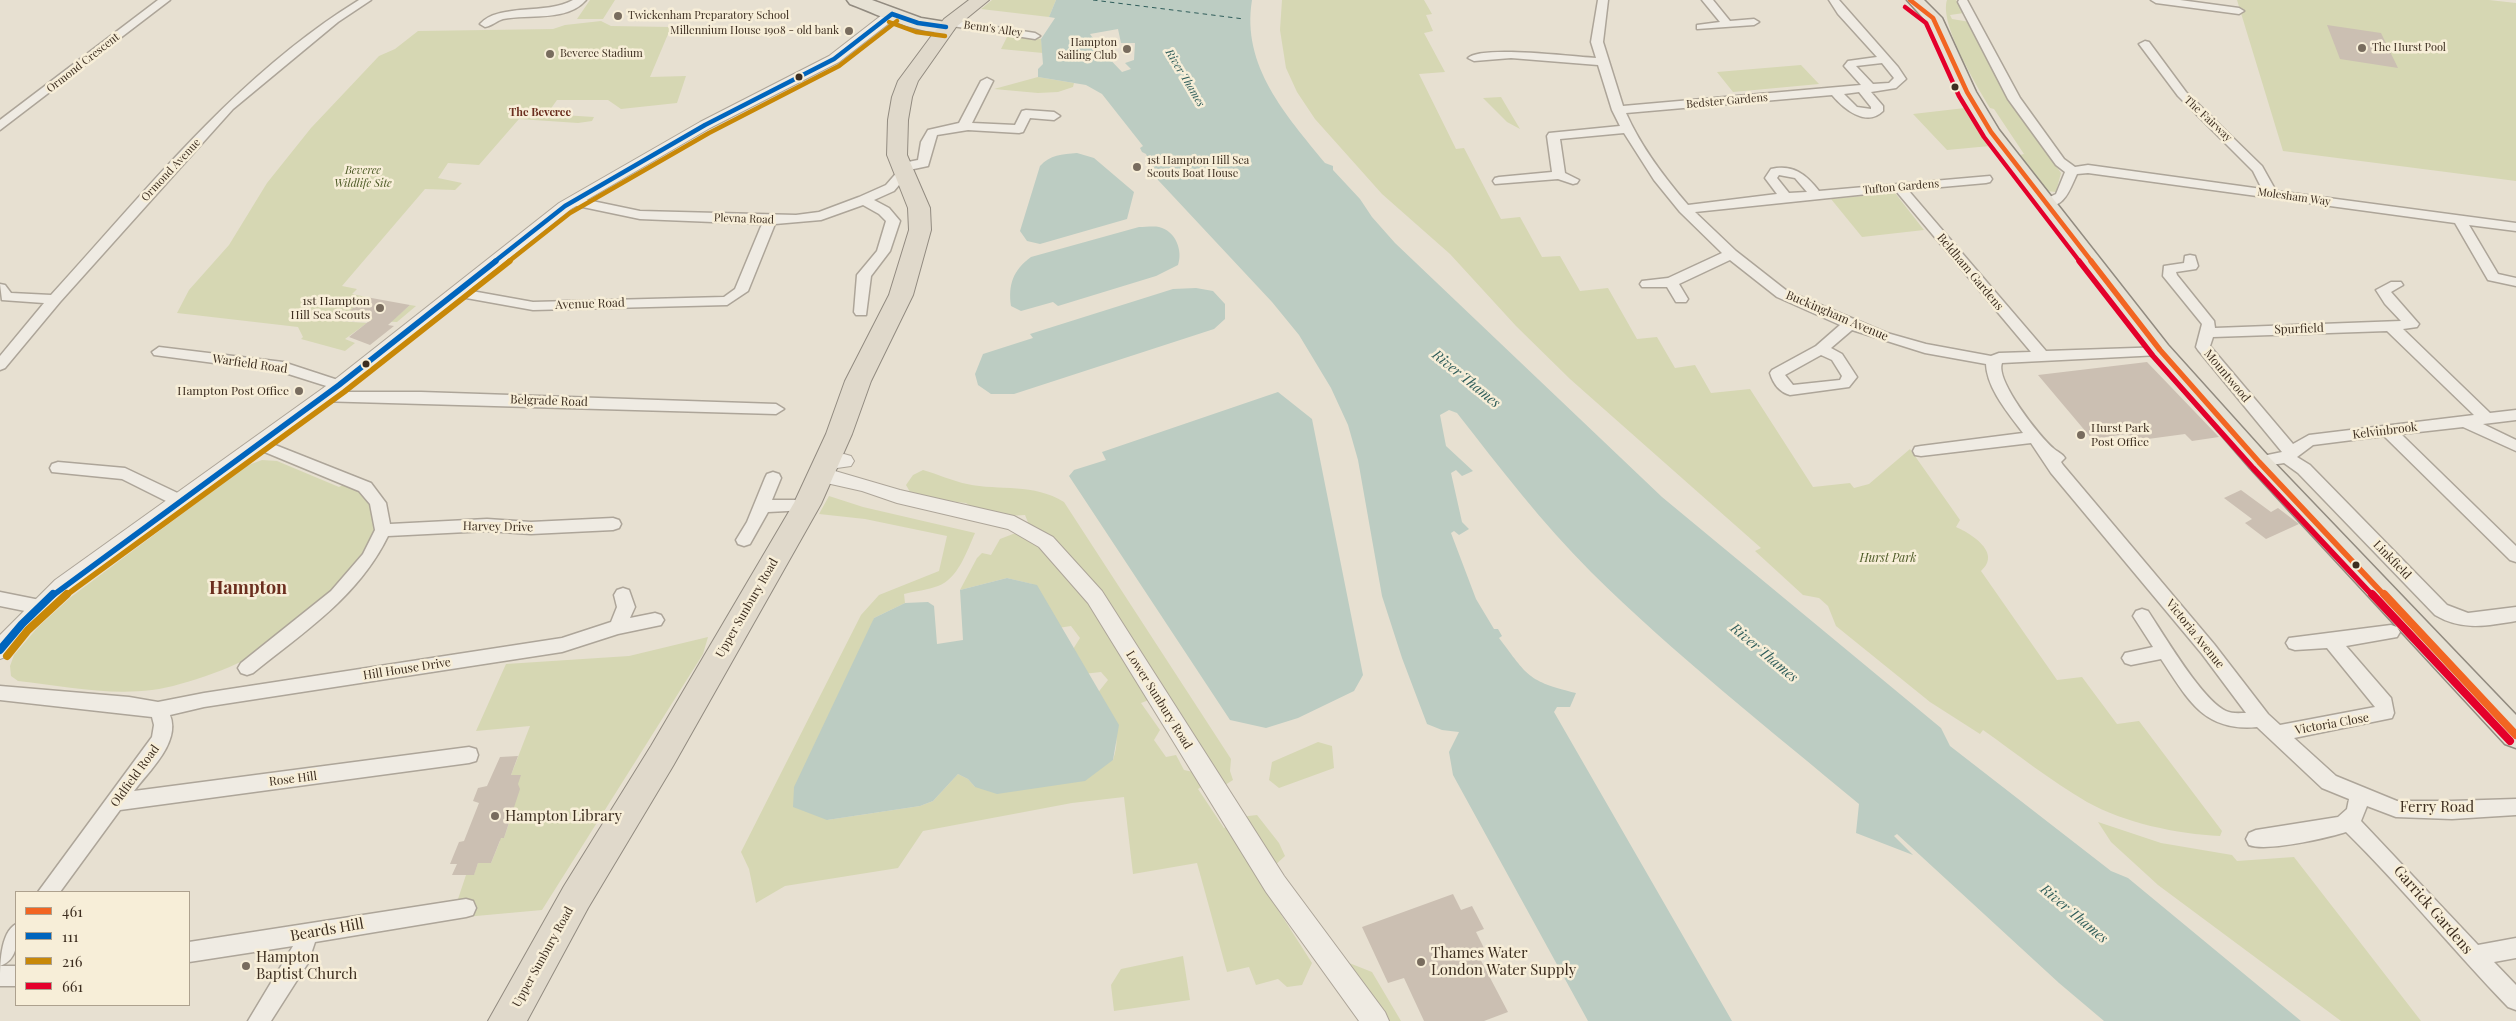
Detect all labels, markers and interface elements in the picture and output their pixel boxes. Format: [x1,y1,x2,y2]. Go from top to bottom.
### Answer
place label: Twickenham Preparatory School [628,9,789,23]
marker: Twickenham Preparatory School [612,10,624,22]
street label: Benn's Alley [963,18,1023,40]
place label: Millennium House 1908 - old bank [670,24,839,38]
marker: Millennium House 1908 - old bank [843,25,855,37]
street label: Ormond Crescent [44,31,122,95]
place label: Hampton Sailing Club [1058,36,1117,62]
place label: The Hurst Pool [2372,41,2446,55]
marker: The Hurst Pool [2356,42,2368,54]
marker: Hampton Sailing Club [1121,43,1133,55]
place label: Beveree Stadium [560,47,643,61]
water label: River Thames [1163,47,1207,109]
marker: Beveree Stadium [544,48,556,60]
unlabelled marker [794,72,804,82]
unlabelled marker [1950,82,1960,92]
street label: Bedster Gardens [1686,91,1768,111]
street label: The Fairway [2181,94,2235,144]
district label: The Beveree [509,106,571,120]
street label: Ormond Avenue [139,136,203,204]
place label: 1st Hampton Hill Sea Scouts Boat House [1147,154,1249,180]
marker: 1st Hampton Hill Sea Scouts Boat House [1131,161,1143,173]
park label: Beveree Wildlife Site [334,164,392,190]
street label: Tufton Gardens [1862,177,1940,197]
street label: Molesham Way [2257,185,2331,209]
street label: Plevna Road [714,211,774,227]
street label: Beldham Gardens [1934,231,2006,313]
street label: Buckingham Avenue [1784,288,1890,344]
place label: 1st Hampton Hill Sea Scouts [291,294,370,322]
street label: Avenue Road [555,296,625,312]
marker: 1st Hampton Hill Sea Scouts [374,302,386,314]
street label: Spurfield [2274,321,2324,337]
water label: River Thames [1429,346,1503,412]
street label: Mountwood [2201,347,2253,405]
street label: Warfield Road [212,352,288,376]
unlabelled marker [361,359,371,369]
place label: Hampton Post Office [177,384,289,398]
marker: Hampton Post Office [293,385,305,397]
street label: Belgrade Road [510,392,588,410]
street label: Kelvinbrook [2352,420,2418,442]
place label: Hurst Park Post Office [2091,421,2149,449]
marker: Hurst Park Post Office [2075,429,2087,441]
street label: Harvey Drive [463,519,533,535]
street label: Linkfield [2370,538,2414,582]
park label: Hurst Park [1859,551,1917,565]
street label: Upper Sunbury Road [713,556,781,660]
unlabelled marker [2351,560,2361,570]
district label: Hampton [209,577,287,599]
street label: Victoria Avenue [2163,597,2227,671]
water label: River Thames [1727,620,1801,686]
street label: Lower Sunbury Road [1123,648,1195,752]
street label: Hill House Drive [362,655,452,683]
street label: Victoria Close [2294,710,2370,738]
street label: Oldfield Road [108,742,162,810]
street label: Rose Hill [268,769,318,789]
street label: Ferry Road [2400,798,2474,816]
place label: Hampton Library [505,807,622,825]
marker: Hampton Library [489,810,501,822]
street label: Garrick Gardens [2390,862,2476,958]
water label: River Thames [2037,881,2111,947]
legend [15,891,190,1006]
text: 461 [62,901,83,921]
street label: Upper Sunbury Road [509,904,577,1010]
street label: Beards Hill [289,915,365,945]
text: 111 [62,926,79,946]
place label: Thames Water London Water Supply [1431,944,1576,979]
place label: Hampton Baptist Church [256,948,357,983]
text: 216 [62,951,83,971]
marker: Thames Water London Water Supply [1415,956,1427,968]
marker: Hampton Baptist Church [240,960,252,972]
text: 661 [62,976,83,996]

